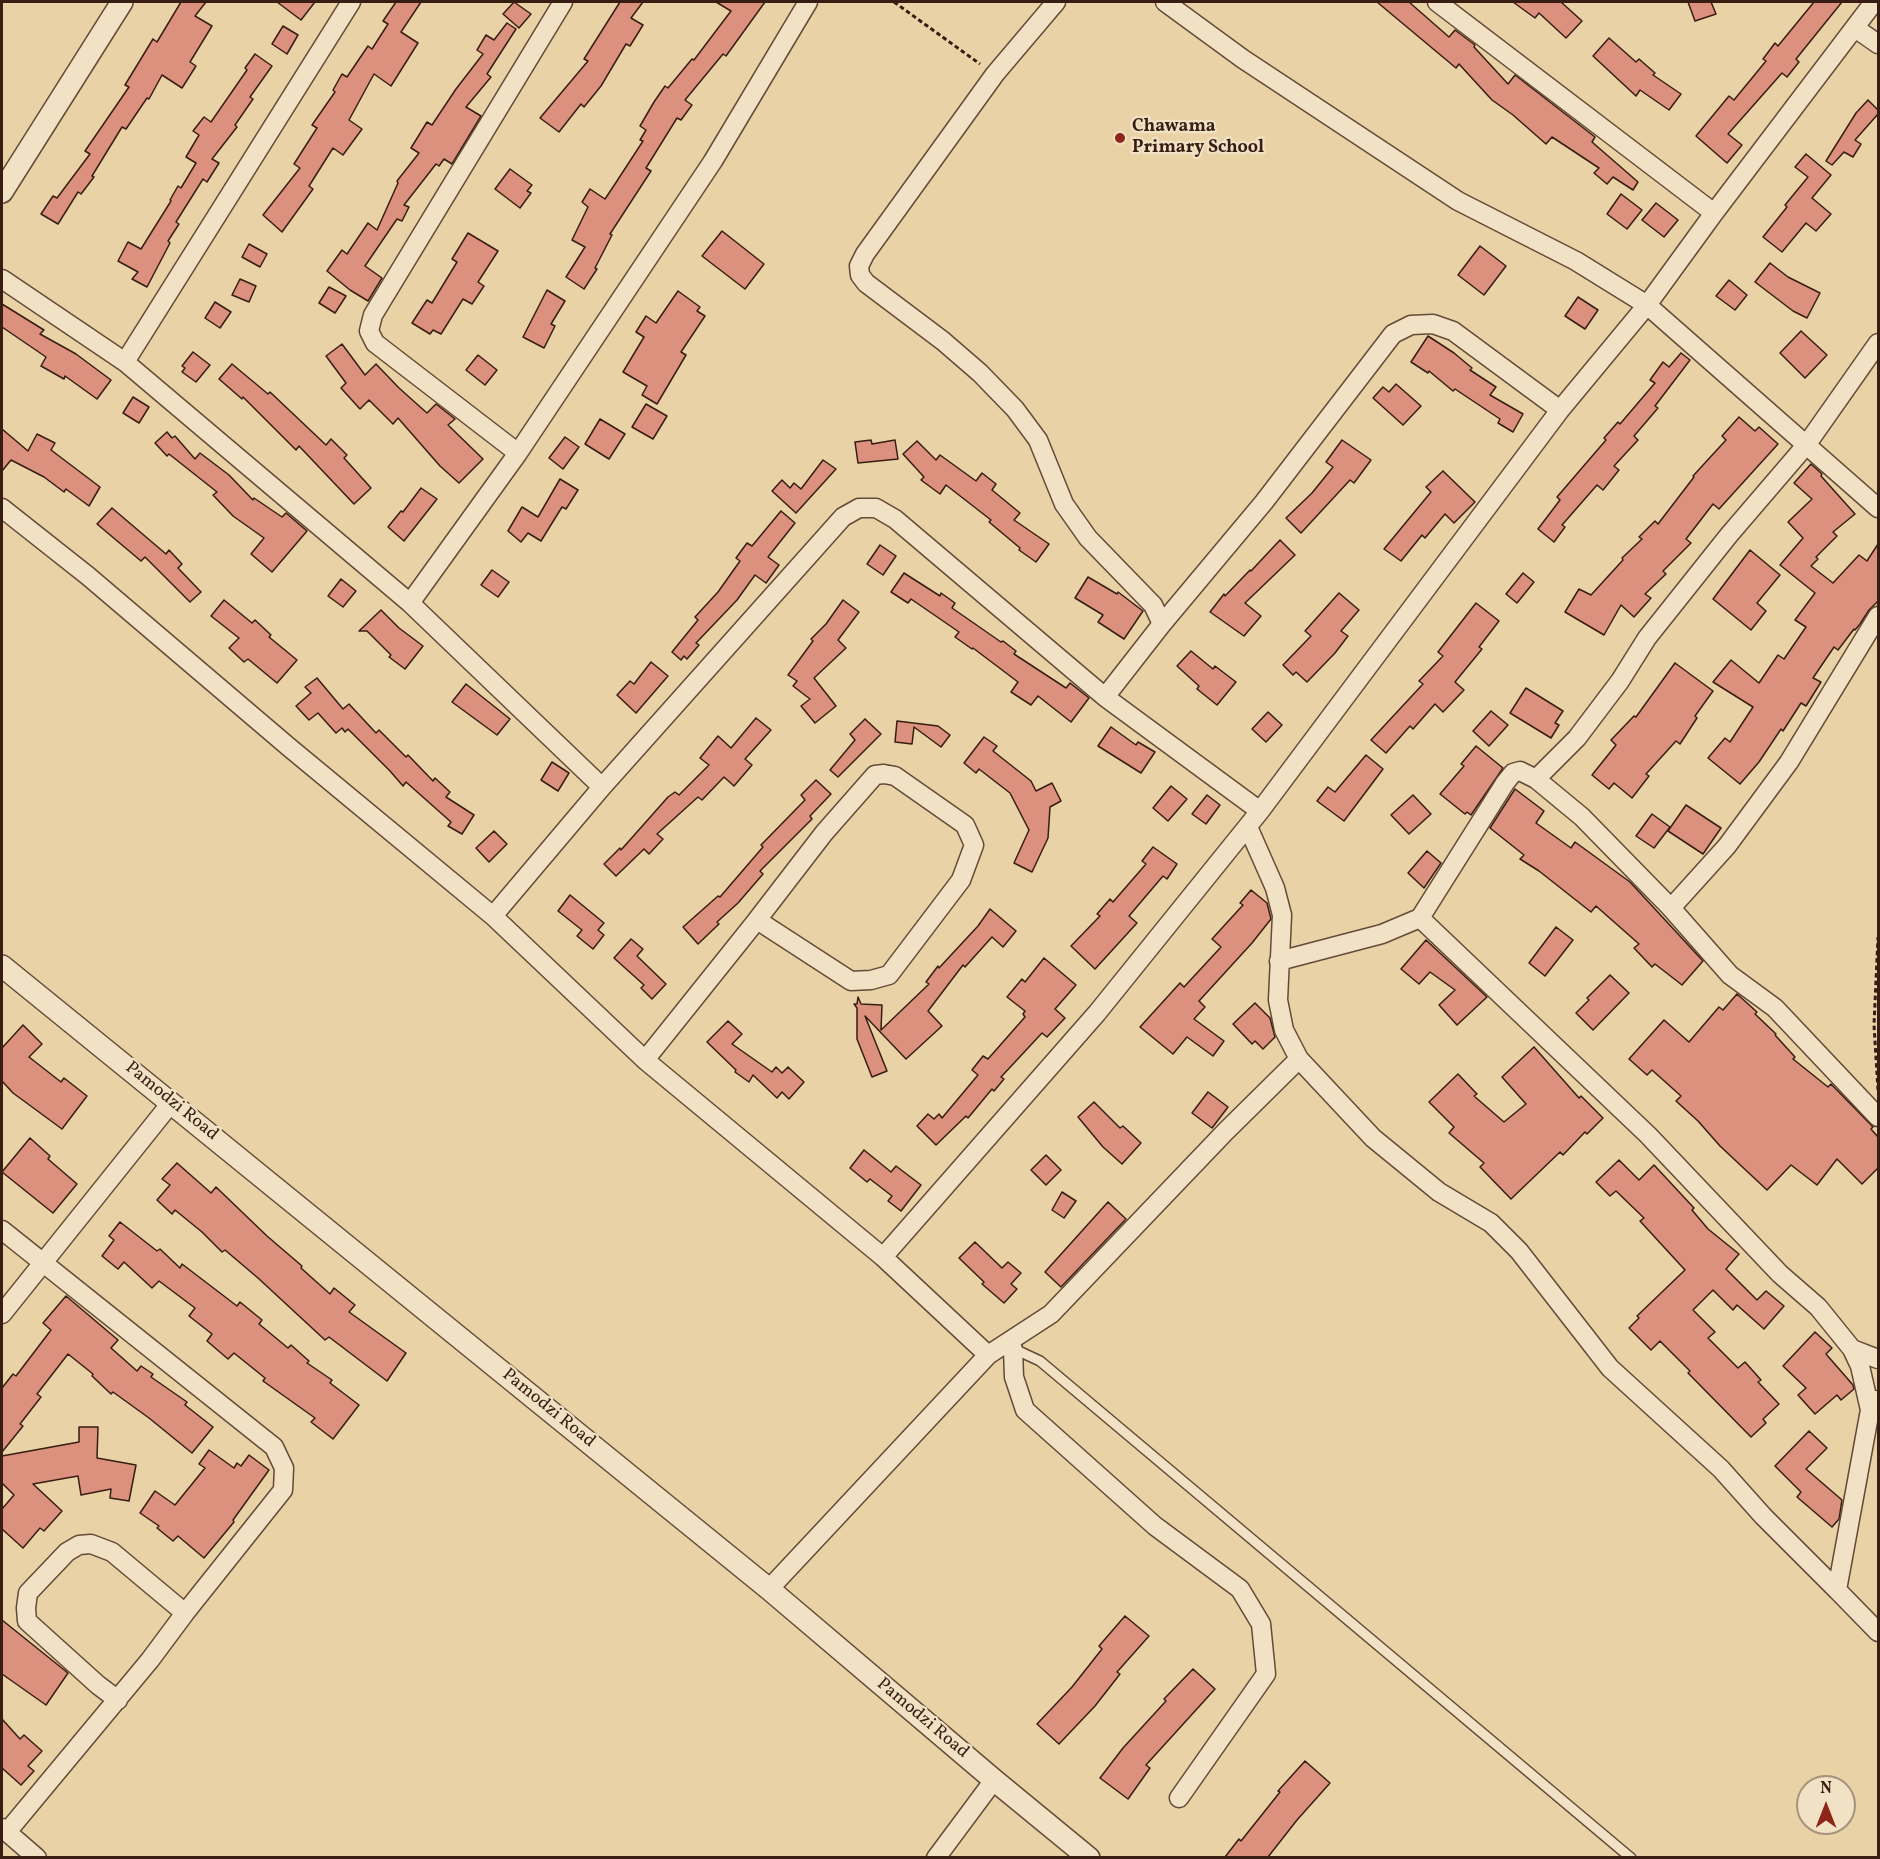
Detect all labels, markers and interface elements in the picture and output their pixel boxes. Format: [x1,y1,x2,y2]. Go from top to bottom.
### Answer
place label: Chawama Primary School [1132,117,1264,160]
marker: Chawama Primary School [1113,131,1127,145]
street label: Pamodzi Road [120,1058,222,1146]
street label: Pamodzi Road [497,1365,599,1453]
street label: Pamodzi Road [871,1674,973,1764]
north arrow [1796,1775,1856,1835]
text: N [1820,1778,1832,1800]

